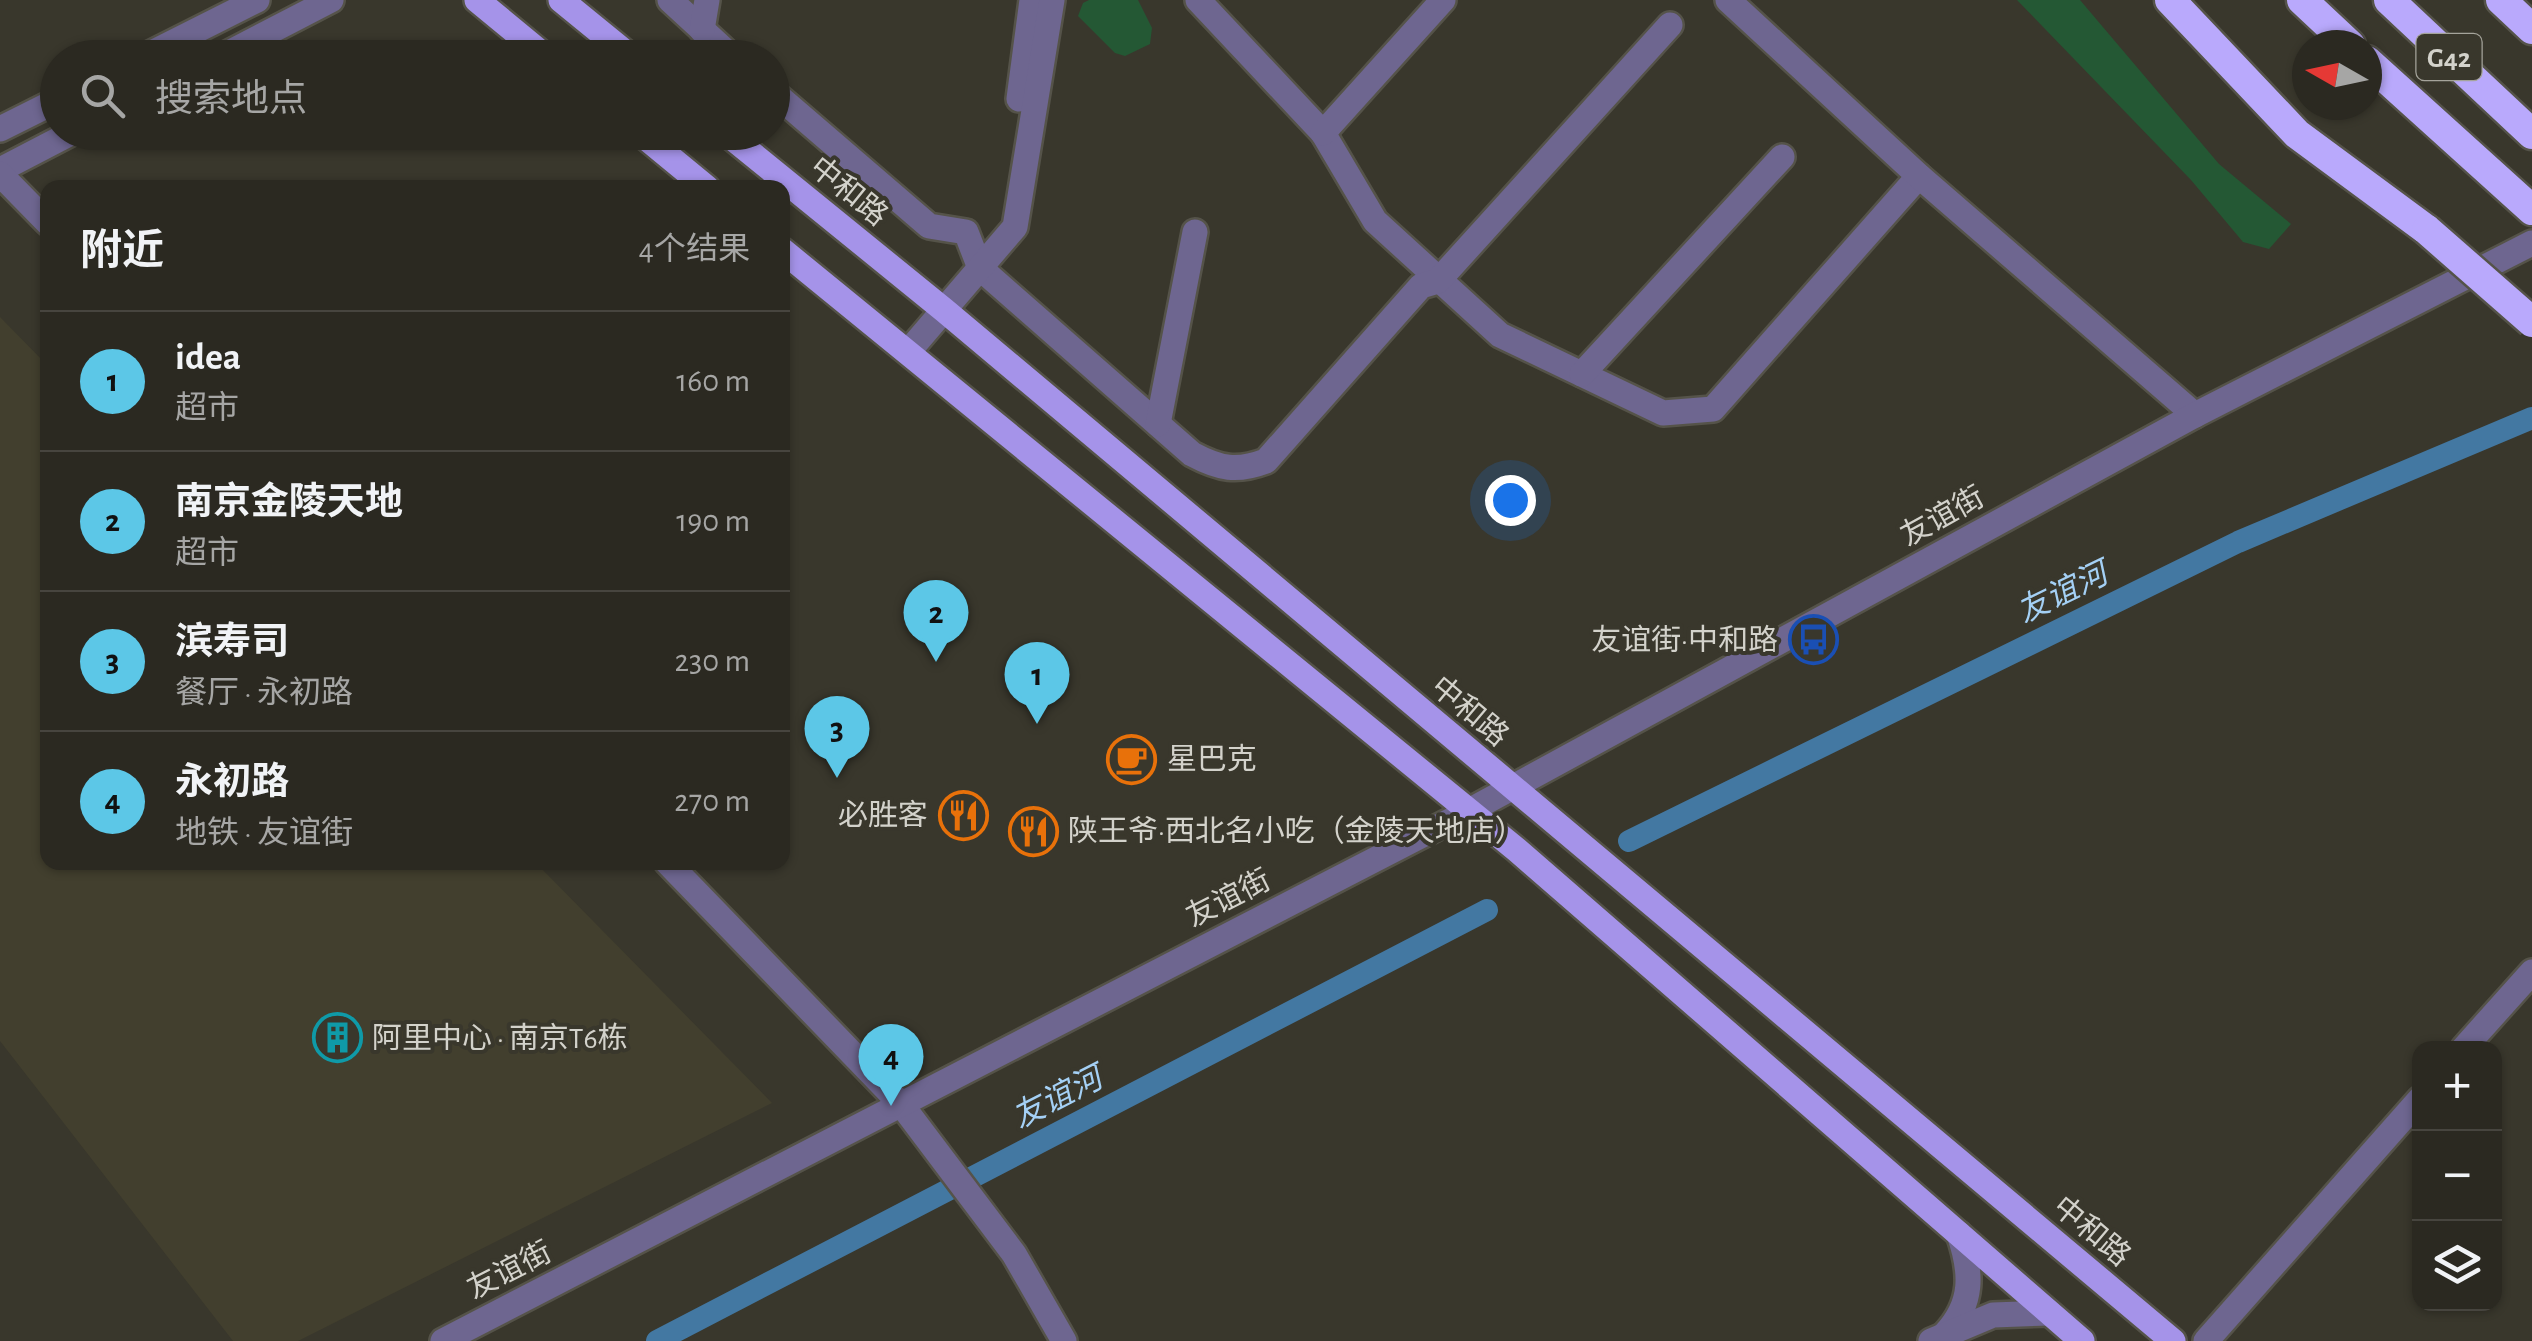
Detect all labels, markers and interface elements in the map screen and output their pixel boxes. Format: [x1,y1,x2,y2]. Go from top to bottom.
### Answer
north arrow [2292,30,2382,120]
road number: G42 [2416,34,2482,80]
search box [40,40,790,150]
icon: search [75,68,130,123]
text: 搜索地点 [155,81,307,119]
street label: 中和路 [804,150,894,232]
text: 附近 [80,230,164,272]
text: 4个结果 [639,233,750,265]
text: idea [175,339,241,377]
text: 1 [107,365,118,397]
text: 160 m [676,365,750,397]
text: 超市 [175,392,239,424]
your location [1485,475,1536,526]
street label: 友谊街 [1895,480,1989,552]
text: 南京金陵天地 [175,484,403,522]
text: 2 [105,505,120,537]
text: 190 m [676,505,750,537]
text: 超市 [175,537,239,569]
water label: 友谊河 [2011,553,2118,628]
pin: 2 [904,580,968,662]
bus stop icon: 友谊街·中和路 [1787,614,1839,666]
text: 滨寿司 [175,624,289,662]
place label: 友谊街·中和路 [1591,624,1778,656]
pin: 1 [1004,642,1070,724]
text: 3 [106,645,119,677]
text: 230 m [674,645,750,677]
street label: 中和路 [1425,670,1515,752]
text: 餐厅 · 永初路 [175,677,353,709]
pin: 3 [804,696,870,778]
cafe icon: 星巴克 [1106,733,1158,785]
place label: 星巴克 [1167,743,1257,775]
text: 永初路 [175,764,289,802]
text: 4 [104,785,121,817]
text: 270 m [674,785,750,817]
restaurant icon: 必胜客 [937,789,989,841]
place label: 必胜客 [838,799,928,831]
restaurant icon: 陕王爷·西北名小吃（金陵天地店） [1007,805,1059,857]
place label: 陕王爷·西北名小吃（金陵天地店） [1068,815,1525,847]
text: 地铁 · 友谊街 [175,817,353,849]
street label: 友谊街 [1181,863,1275,933]
building icon: 阿里中心 · 南京T6栋 [311,1012,363,1064]
place label: 阿里中心 · 南京T6栋 [372,1022,628,1054]
pin: 4 [858,1024,924,1106]
map controls [2412,1041,2502,1311]
button: + [2412,1041,2502,1131]
water label: 友谊河 [1007,1057,1113,1134]
button: − [2412,1131,2502,1221]
street label: 中和路 [2047,1190,2137,1272]
button: layers [2412,1221,2502,1311]
street label: 友谊街 [462,1235,556,1305]

